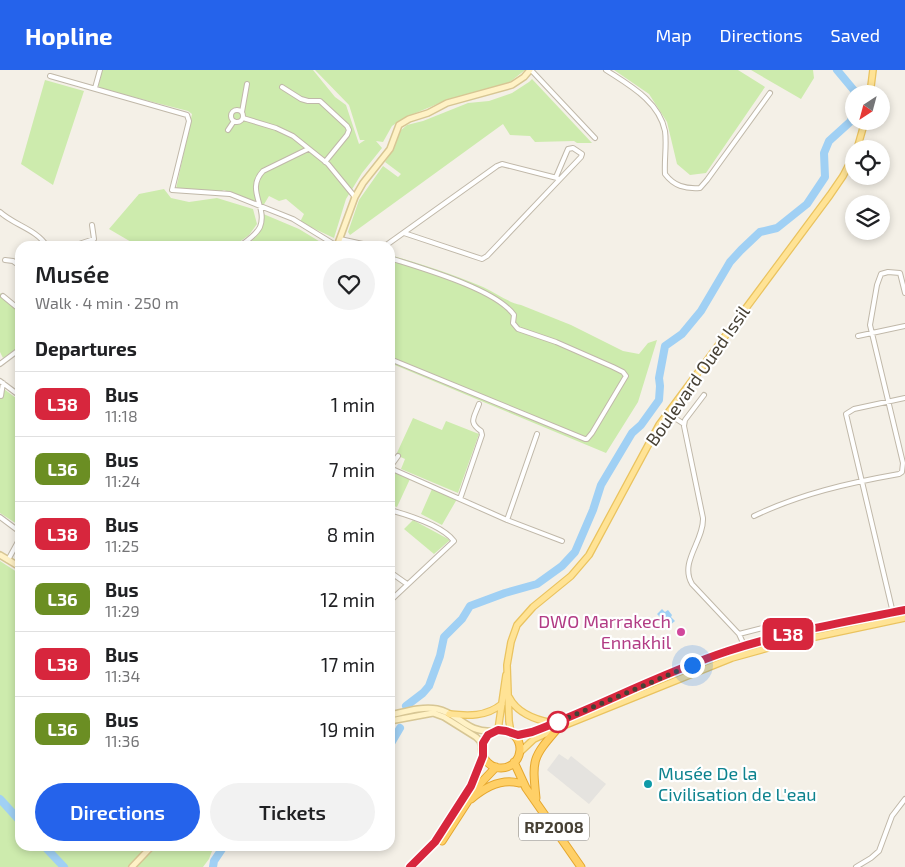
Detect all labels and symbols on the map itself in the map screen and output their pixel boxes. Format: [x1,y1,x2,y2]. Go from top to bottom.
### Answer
north arrow [845,85,890,130]
street label: Boulevard Oued Issil [640,300,754,450]
place label: DWO Marrakech Ennakhil [538,610,672,653]
line badge: L38 [759,618,817,650]
marker: DWO Marrakech Ennakhil [675,626,687,638]
your location [680,653,705,678]
unlabelled marker [547,711,569,733]
place label: Musée De la Civilisation de L'eau [658,762,817,805]
marker: Musée De la Civilisation de L'eau [642,778,654,790]
road number: RP2008 [519,814,589,840]

